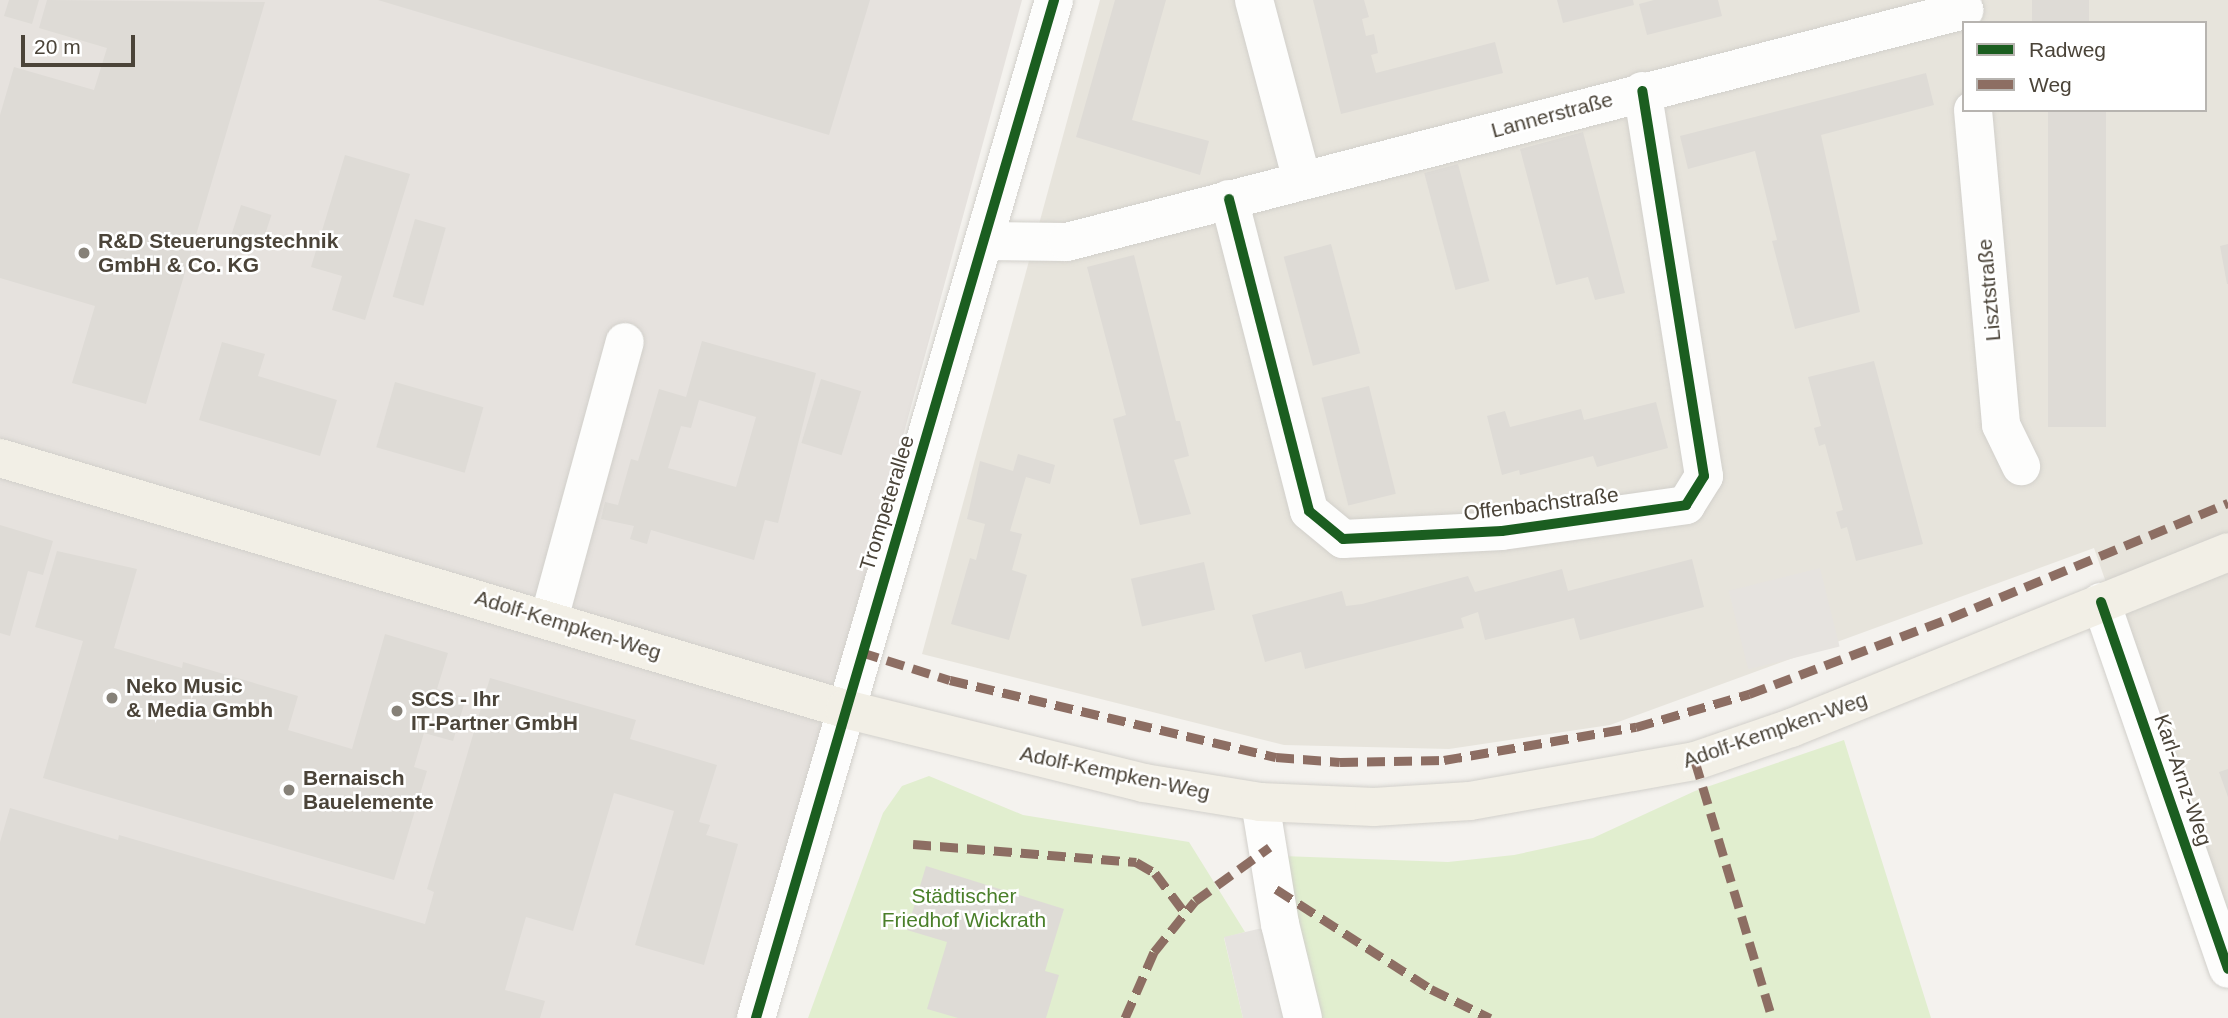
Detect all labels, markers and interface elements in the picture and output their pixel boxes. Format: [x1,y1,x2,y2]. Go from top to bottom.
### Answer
scale bar [24,21,138,65]
legend [1962,21,2207,112]
text: 20 m [34,35,81,58]
text: Radweg [2029,38,2106,61]
text: Weg [2029,73,2072,96]
street label: Lannerstraße [1488,87,1616,143]
place label: R&D Steuerungstechnik GmbH & Co. KG [98,228,338,278]
street label: Lisztstraße [1972,238,2006,342]
marker: R&D Steuerungstechnik GmbH & Co. KG [76,245,92,261]
street label: Trompeterallee [854,432,920,574]
street label: Offenbachstraße [1462,482,1620,526]
street label: Adolf-Kempken-Weg [472,585,664,665]
place label: Neko Music & Media Gmbh [126,673,273,723]
place label: SCS - Ihr IT-Partner GmbH [411,686,578,736]
street label: Adolf-Kempken-Weg [1679,687,1871,773]
marker: Neko Music & Media Gmbh [104,690,120,706]
marker: SCS - Ihr IT-Partner GmbH [389,703,405,719]
street label: Karl-Arnz-Weg [2149,711,2217,849]
street label: Adolf-Kempken-Weg [1018,741,1212,805]
place label: Bernaisch Bauelemente [303,765,434,815]
marker: Bernaisch Bauelemente [281,782,297,798]
park label: Städtischer Friedhof Wickrath [882,883,1046,933]

